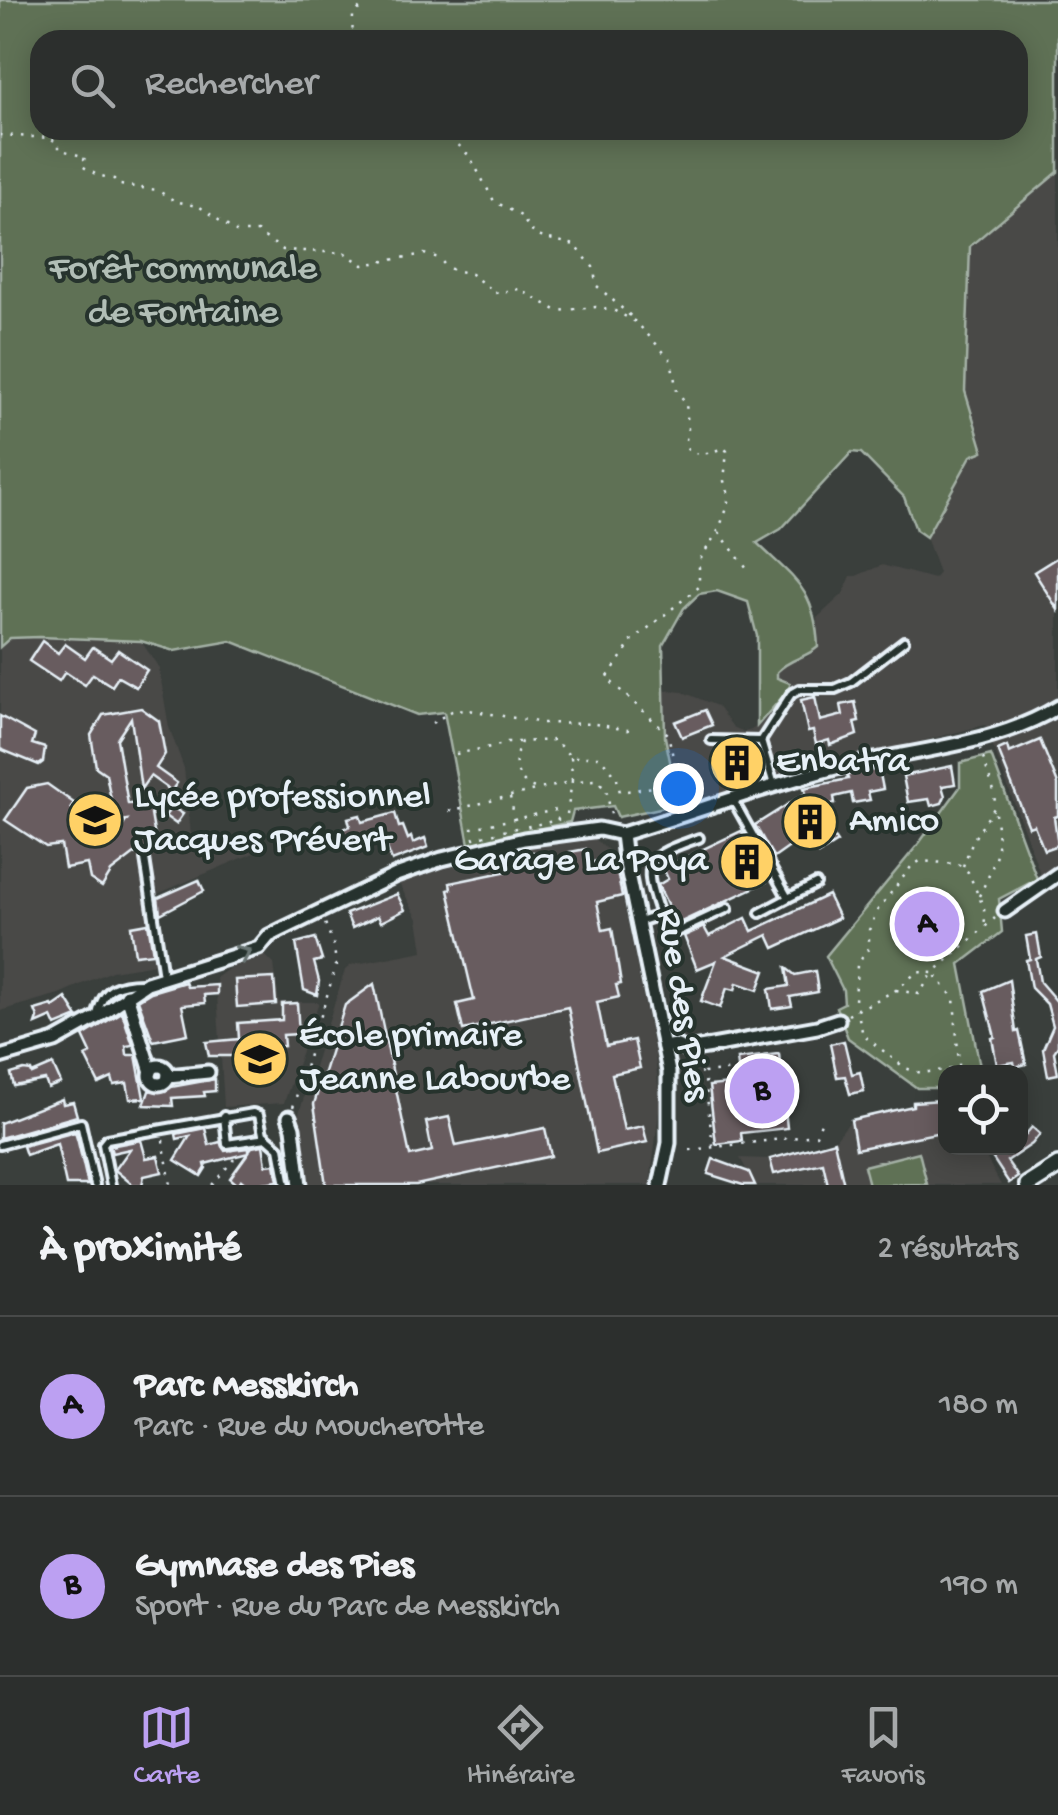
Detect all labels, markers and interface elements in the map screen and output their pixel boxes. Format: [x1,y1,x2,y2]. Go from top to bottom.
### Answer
search box [30,30,1028,140]
icon: search [65,58,120,113]
text: Rechercher [145,63,317,107]
park label: Forêt communale de Fontaine [48,248,318,336]
building icon: Enbatra [707,733,767,793]
place label: Enbatra [776,741,911,785]
your location [653,763,704,814]
place label: Lycée professionnel Jacques Prévert [134,776,431,864]
school or university icon: Lycée professionnel Jacques Prévert [65,790,125,850]
building icon: Amico [780,792,840,852]
place label: Amico [849,800,939,844]
building icon: Garage La Poya [717,832,777,892]
place label: Garage La Poya [454,840,710,884]
pin: A [894,886,960,962]
street label: Rue des Pies [644,906,718,1105]
one-way arrow [235,945,252,966]
place label: École primaire Jeanne Labourbe [299,1015,571,1103]
school or university icon: École primaire Jeanne Labourbe [230,1029,290,1089]
pin: B [730,1054,794,1128]
map controls [938,1065,1028,1155]
button: locate [938,1065,1028,1155]
text: À proximité [40,1226,241,1275]
text: 2 résultats [877,1231,1018,1269]
text: Parc Messkirch [135,1365,358,1409]
text: A [63,1387,82,1425]
text: 180 m [939,1387,1018,1425]
text: Parc · Rue du Moucherotte [135,1409,484,1447]
text: Gymnase des Pies [135,1545,414,1589]
text: B [64,1567,81,1605]
text: 190 m [941,1567,1018,1605]
text: Sport · Rue du Parc de Messkirch [135,1589,560,1627]
tab: Carte [133,1700,200,1793]
tab: Itinéraire [467,1700,575,1793]
tab: Favoris [842,1700,925,1793]

